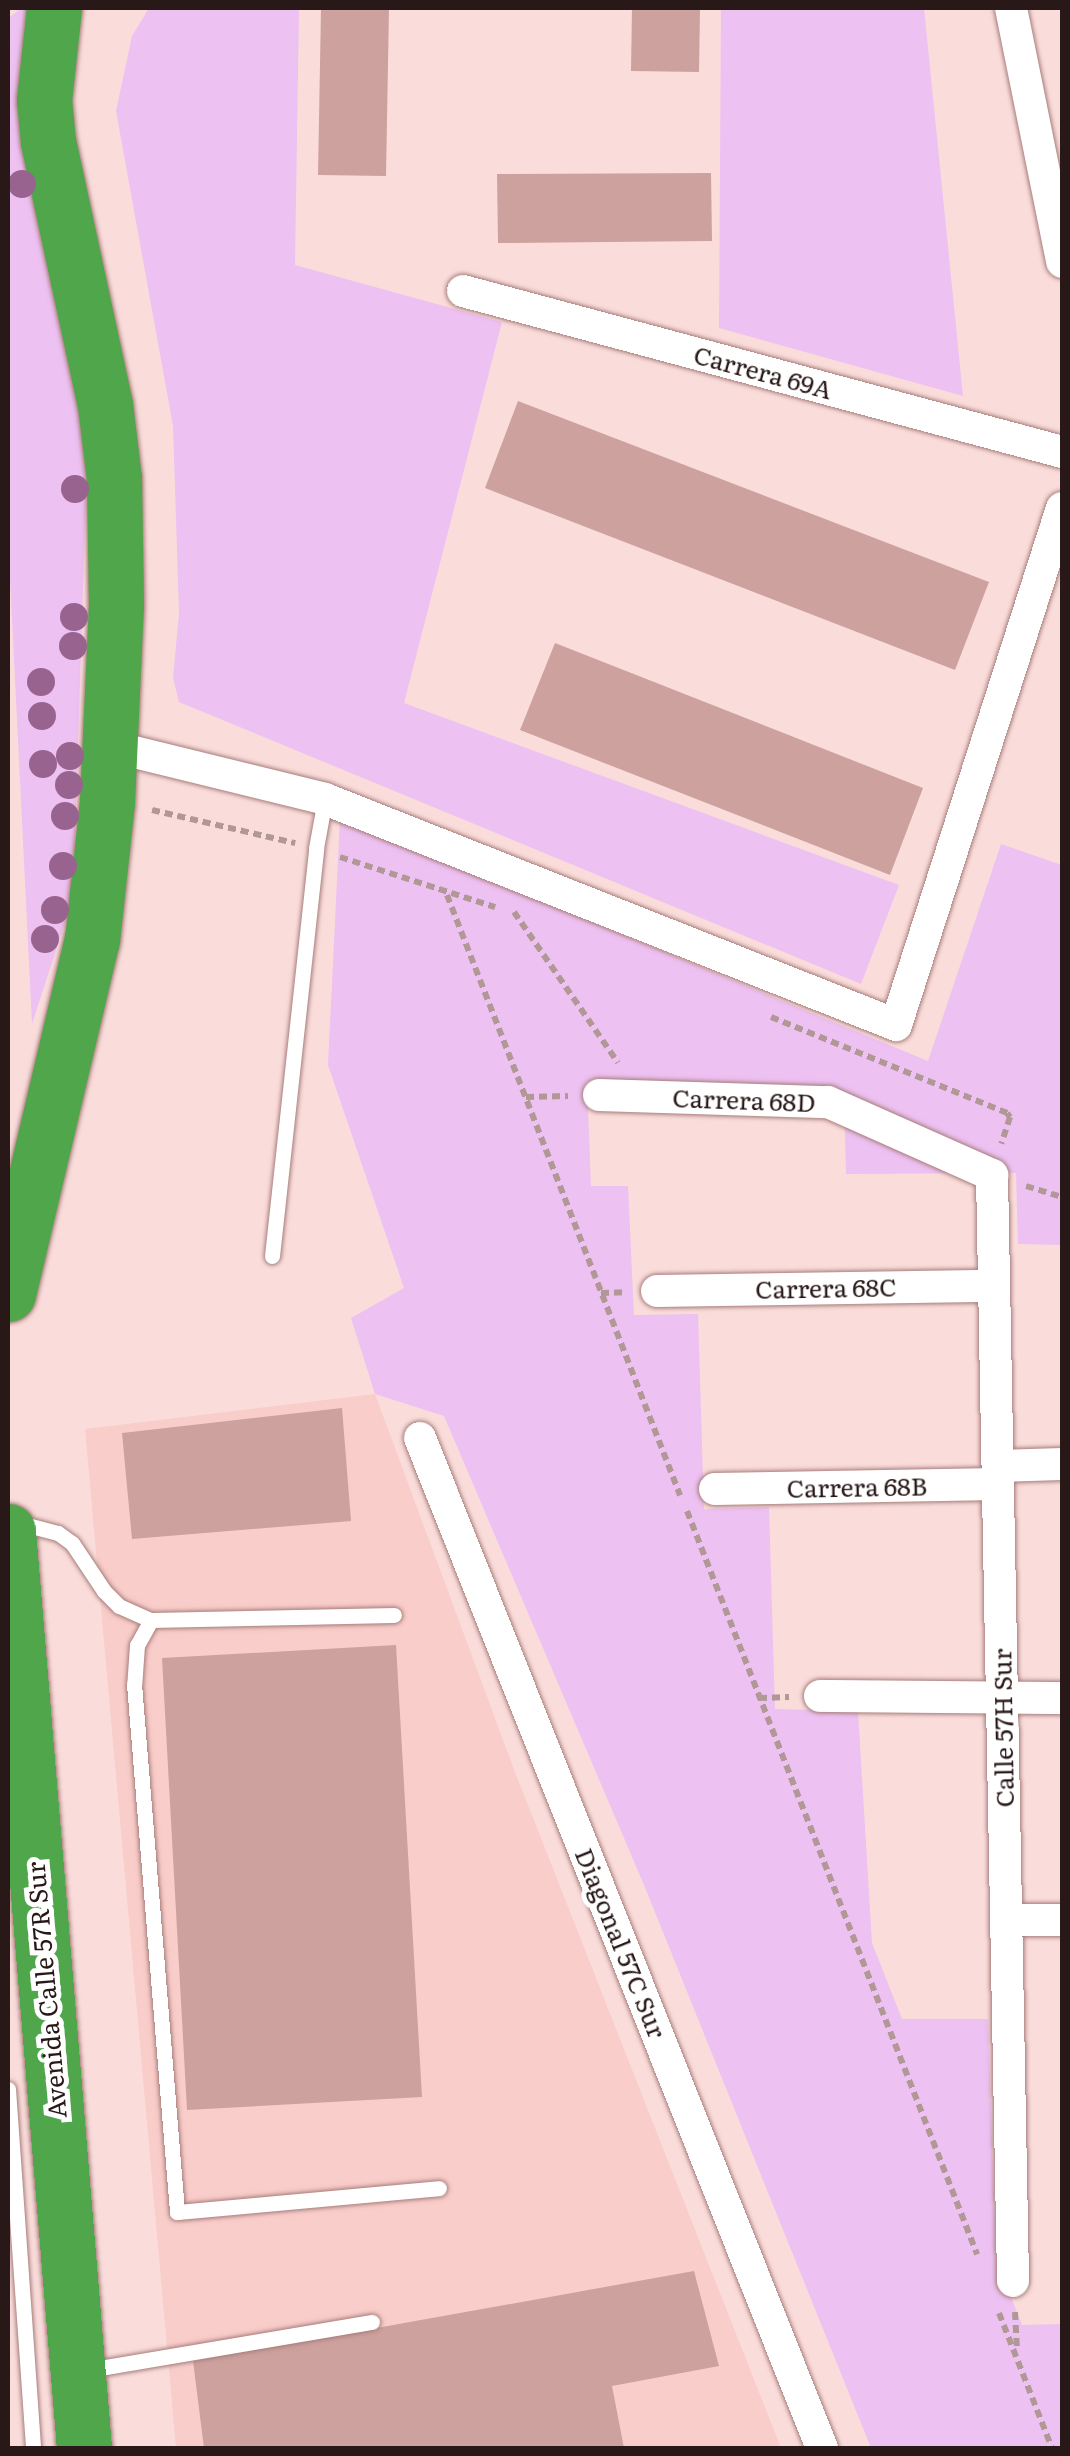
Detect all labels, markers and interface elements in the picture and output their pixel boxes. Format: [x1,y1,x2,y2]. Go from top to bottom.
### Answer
street label: Carrera 69A [691,339,835,405]
street label: Carrera 68D [672,1083,816,1117]
street label: Carrera 68C [755,1272,897,1304]
street label: Carrera 68B [786,1471,928,1503]
street label: Calle 57H Sur [987,1648,1019,1808]
street label: Diagonal 57C Sur [569,1844,673,2042]
street label: Avenida Calle 57R Sur [20,1860,72,2120]

